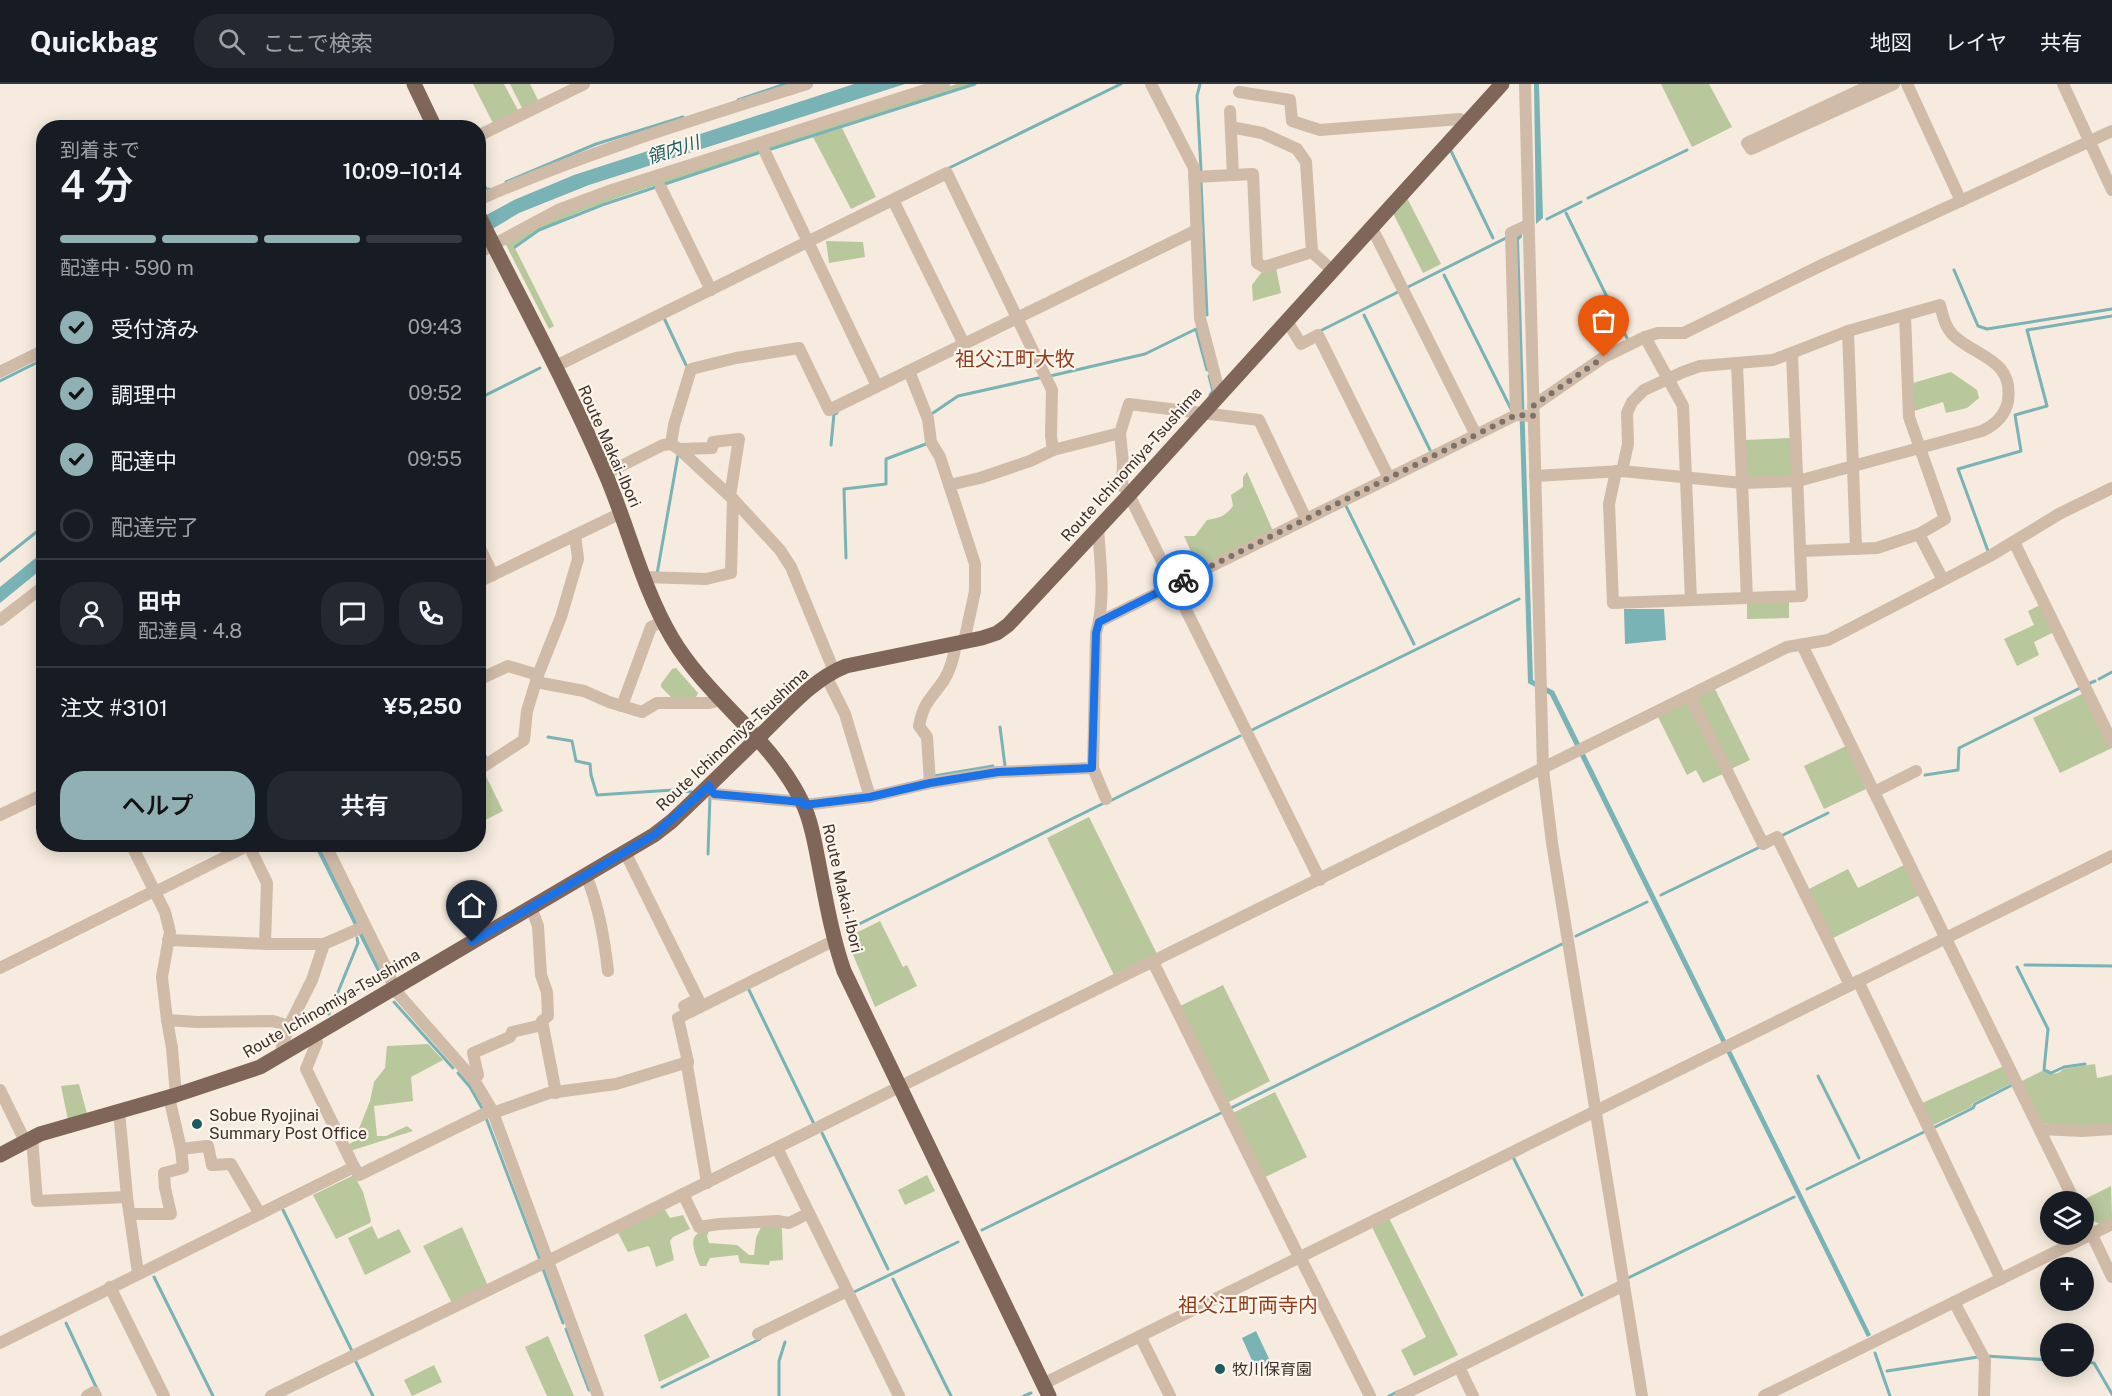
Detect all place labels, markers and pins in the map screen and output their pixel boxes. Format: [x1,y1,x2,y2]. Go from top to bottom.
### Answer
pin [1578,295,1629,357]
pin [446,880,497,942]
place label: Sobue Ryojinai Summary Post Office [209,1106,367,1143]
marker: Sobue Ryojinai Summary Post Office [190,1117,204,1131]
place label: 牧川保育園 [1232,1360,1312,1379]
marker: 牧川保育園 [1213,1362,1227,1376]

